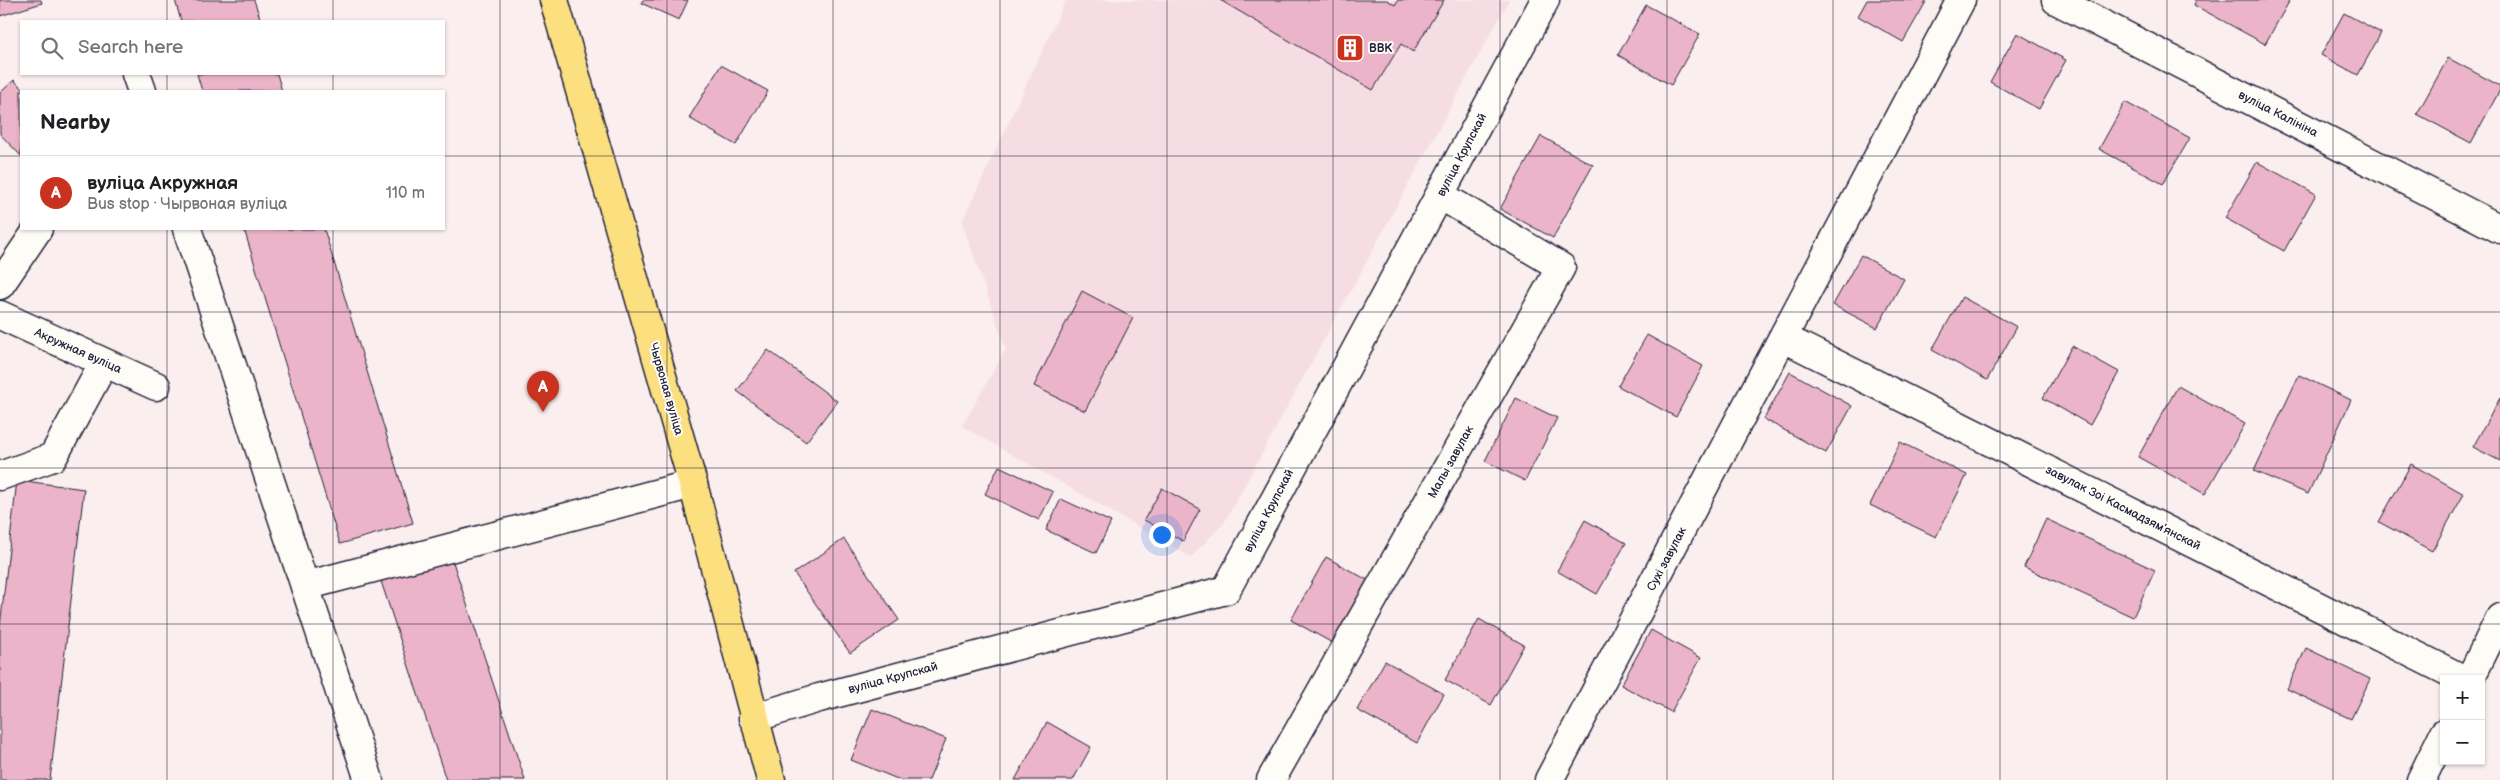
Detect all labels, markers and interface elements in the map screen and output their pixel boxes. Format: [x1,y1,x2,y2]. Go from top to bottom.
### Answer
search box [20,20,445,75]
building icon: ВВК [1335,33,1365,63]
icon: search [38,34,66,62]
text: Search here [78,36,183,59]
place label: ВВК [1369,41,1393,56]
street label: вуліца Калініна [2236,88,2320,140]
text: Nearby [40,110,110,135]
street label: вуліца Крупскай [1434,111,1490,199]
text: вуліца Акружная [87,172,238,195]
text: A [51,184,61,203]
text: 110 m [386,184,425,203]
text: Bus stop · Чырвоная вуліца [87,195,288,214]
street label: Акружная вуліца [31,325,124,377]
street label: Чырвоная вуліца [646,341,686,437]
pin: A [527,371,559,412]
street label: Малы завулак [1425,423,1477,501]
street label: завулак Зоі Касмадзямʼянскай [2043,462,2203,554]
street label: вуліца Крупскай [1241,467,1297,555]
your location [1149,522,1175,548]
street label: Сухі завулак [1644,524,1690,594]
street label: вуліца Крупскай [847,659,940,697]
map controls [2440,675,2485,765]
button: + [2440,675,2485,720]
button: − [2440,720,2485,765]

